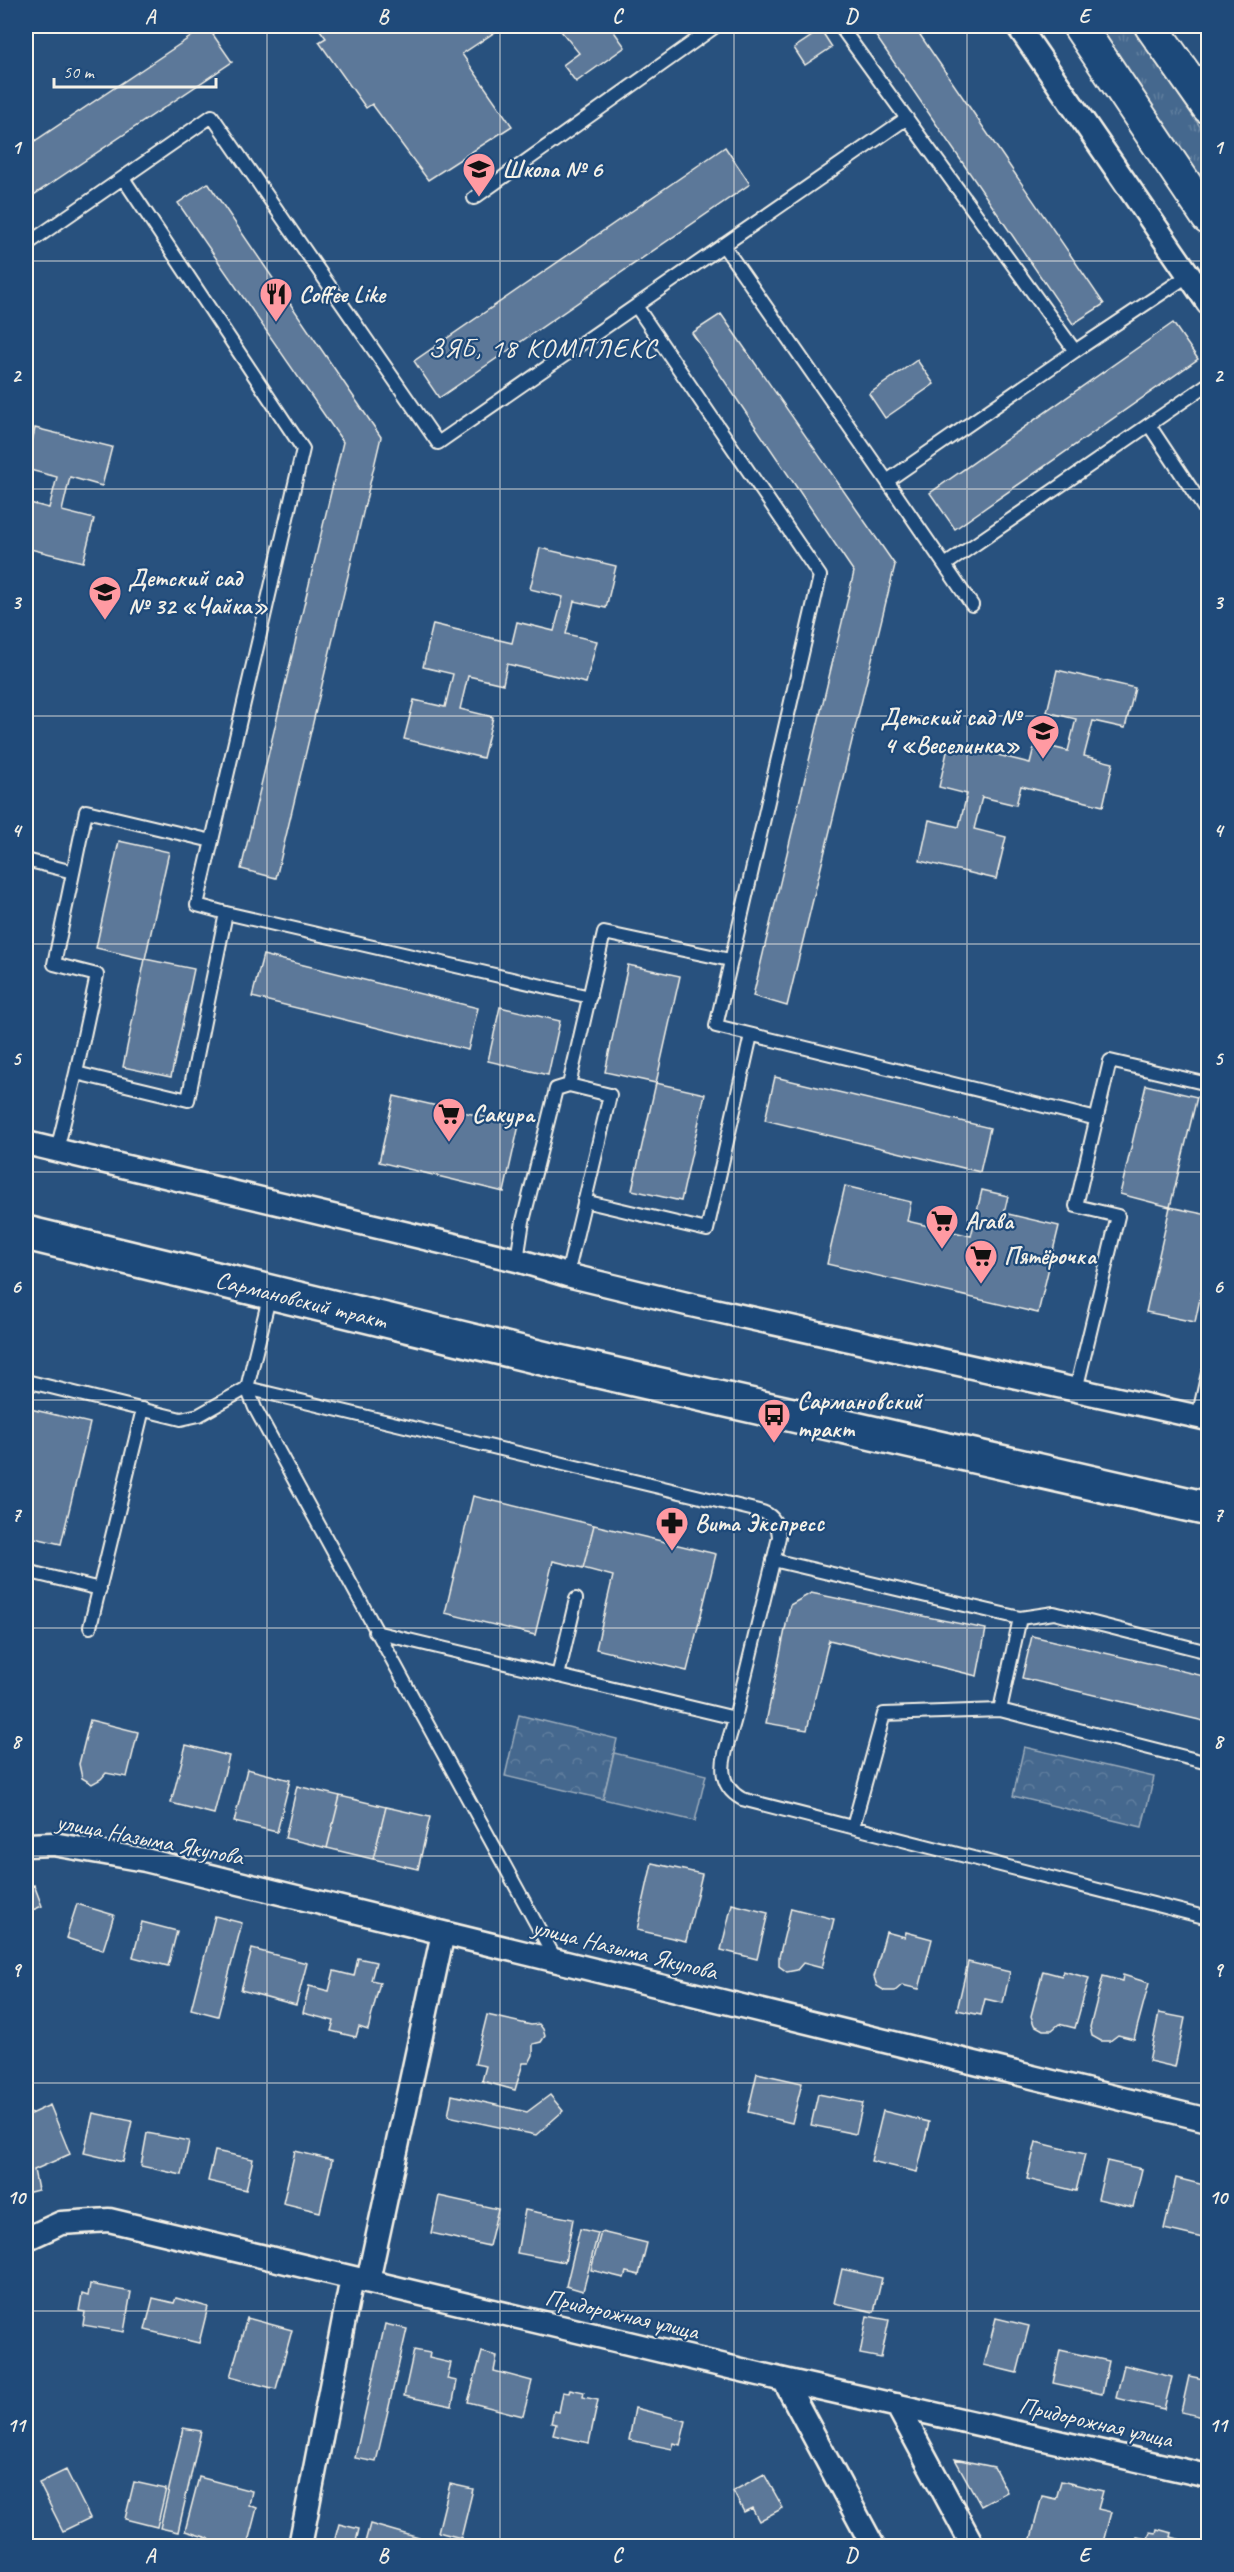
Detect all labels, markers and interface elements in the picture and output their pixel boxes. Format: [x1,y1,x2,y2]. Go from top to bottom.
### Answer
text: A [145,4,157,29]
text: B [378,4,390,29]
text: C [612,4,624,29]
text: D [845,4,859,29]
text: E [1079,4,1093,29]
scale bar [54,51,216,89]
text: 50 m [63,61,96,83]
text: 1 [12,135,23,160]
text: 1 [1214,135,1225,160]
school or university icon: Школа № 6 [461,151,497,198]
place label: Школа № 6 [502,154,604,184]
restaurant icon: Coffee Like [258,276,294,323]
place label: Coffee Like [299,279,387,309]
district label: ЗЯБ, 18 КОМПЛЕКС [428,331,659,365]
text: 2 [12,363,23,388]
text: 2 [1214,363,1225,388]
place label: Детский сад № 32 «Чайка» [128,563,268,621]
school or university icon: Детский сад № 32 «Чайка» [87,574,123,621]
text: 3 [12,590,23,615]
text: 3 [1214,590,1225,615]
place label: Детский сад № 4 «Веселинка» [881,702,1024,760]
school or university icon: Детский сад № 4 «Веселинка» [1025,713,1061,760]
text: 4 [12,818,24,843]
text: 4 [1214,818,1226,843]
text: 5 [12,1046,23,1071]
text: 5 [1214,1046,1225,1071]
supermarket icon: Сакура [431,1096,467,1143]
place label: Сакура [472,1099,537,1129]
supermarket icon: Агава [924,1203,960,1250]
place label: Агава [965,1206,1015,1236]
supermarket icon: Пятёрочка [963,1238,999,1285]
place label: Пятёрочка [1004,1241,1097,1271]
street label: Сармановский тракт [212,1264,391,1336]
text: 6 [11,1274,22,1299]
text: 6 [1213,1274,1224,1299]
place label: Сармановский тракт [797,1386,924,1444]
bus stop icon: Сармановский тракт [756,1397,792,1444]
text: 7 [12,1502,23,1527]
text: 7 [1214,1502,1225,1527]
pharmacy icon: Вита Экспресс [654,1505,690,1552]
place label: Вита Экспресс [695,1508,825,1538]
text: 8 [12,1729,24,1754]
text: 8 [1214,1729,1226,1754]
street label: улица Назыма Якупова [52,1806,247,1872]
street label: улица Назыма Якупова [528,1911,722,1987]
text: 9 [12,1957,23,1982]
text: 9 [1214,1957,1225,1982]
text: 10 [7,2185,27,2210]
text: 10 [1209,2185,1229,2210]
street label: Придорожная улица [542,2282,703,2347]
street label: Придорожная улица [1016,2390,1177,2455]
text: 11 [7,2413,27,2438]
text: 11 [1209,2413,1229,2438]
text: A [145,2543,157,2568]
text: B [378,2543,390,2568]
text: C [612,2543,624,2568]
text: D [845,2543,859,2568]
text: E [1079,2543,1093,2568]

